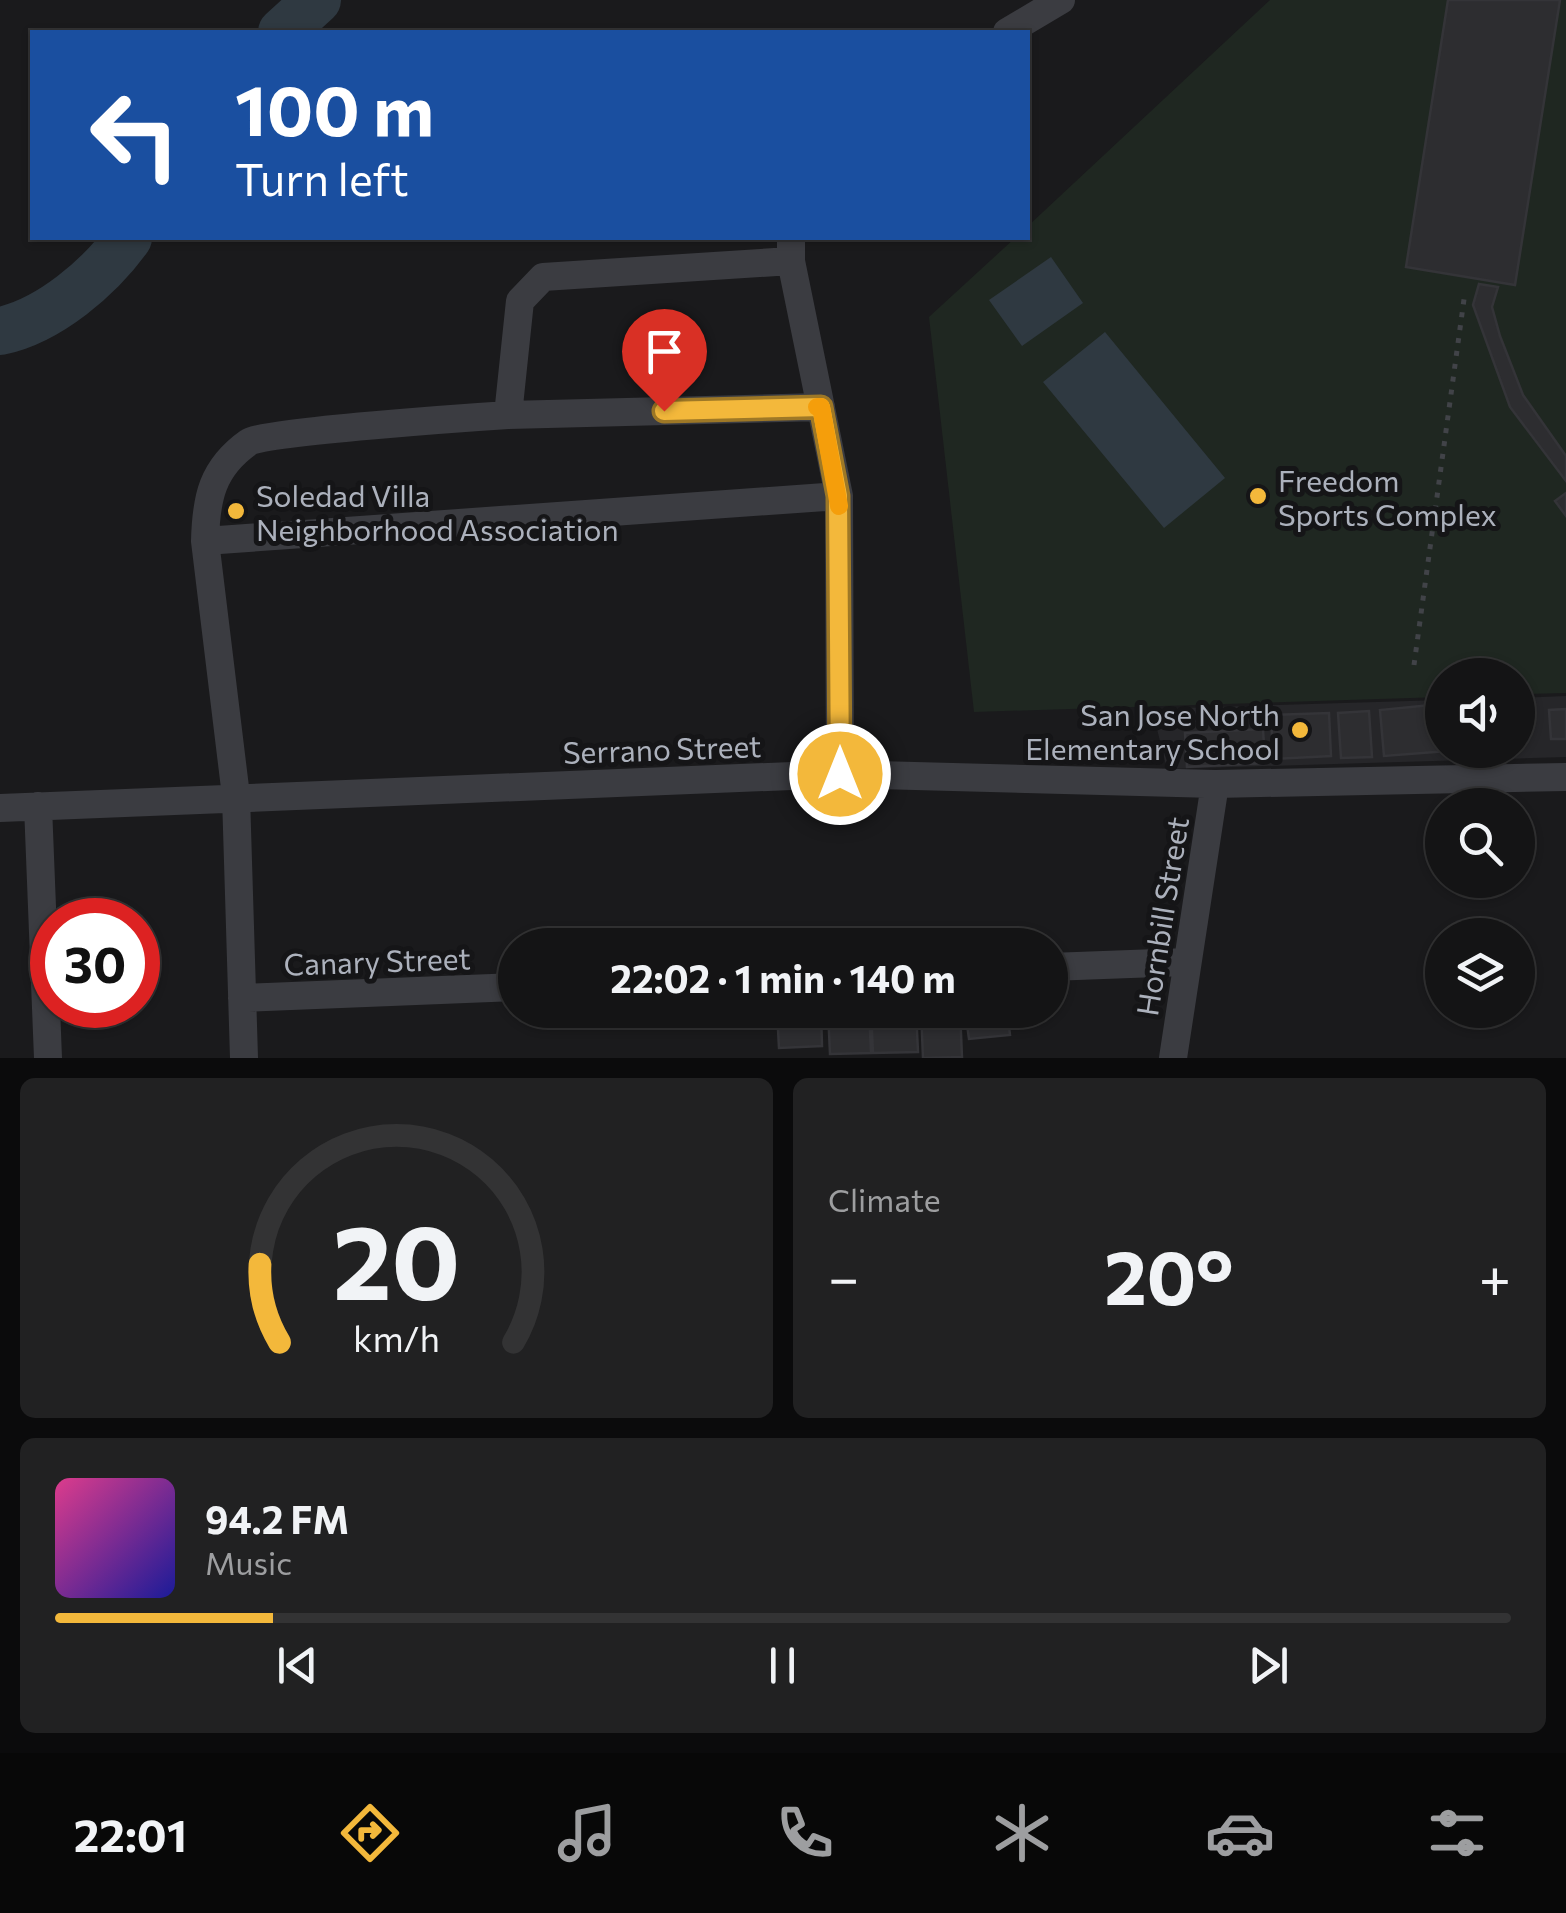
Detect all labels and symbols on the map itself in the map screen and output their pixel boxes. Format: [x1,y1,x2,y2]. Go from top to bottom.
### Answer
pin [622,309,707,412]
place label: Freedom Sports Complex [1278,461,1497,532]
place label: Soledad Villa Neighborhood Association [256,476,619,547]
marker: Freedom Sports Complex [1247,485,1269,507]
marker: Soledad Villa Neighborhood Association [225,500,247,522]
place label: San Jose North Elementary School [1025,695,1280,766]
marker: San Jose North Elementary School [1289,719,1311,741]
position arrow [788,722,892,826]
street label: Serrano Street [562,726,762,770]
street label: Hornbill Street [1127,814,1195,1018]
speed limit sign: 30 [30,898,160,1028]
street label: Canary Street [283,938,471,982]

